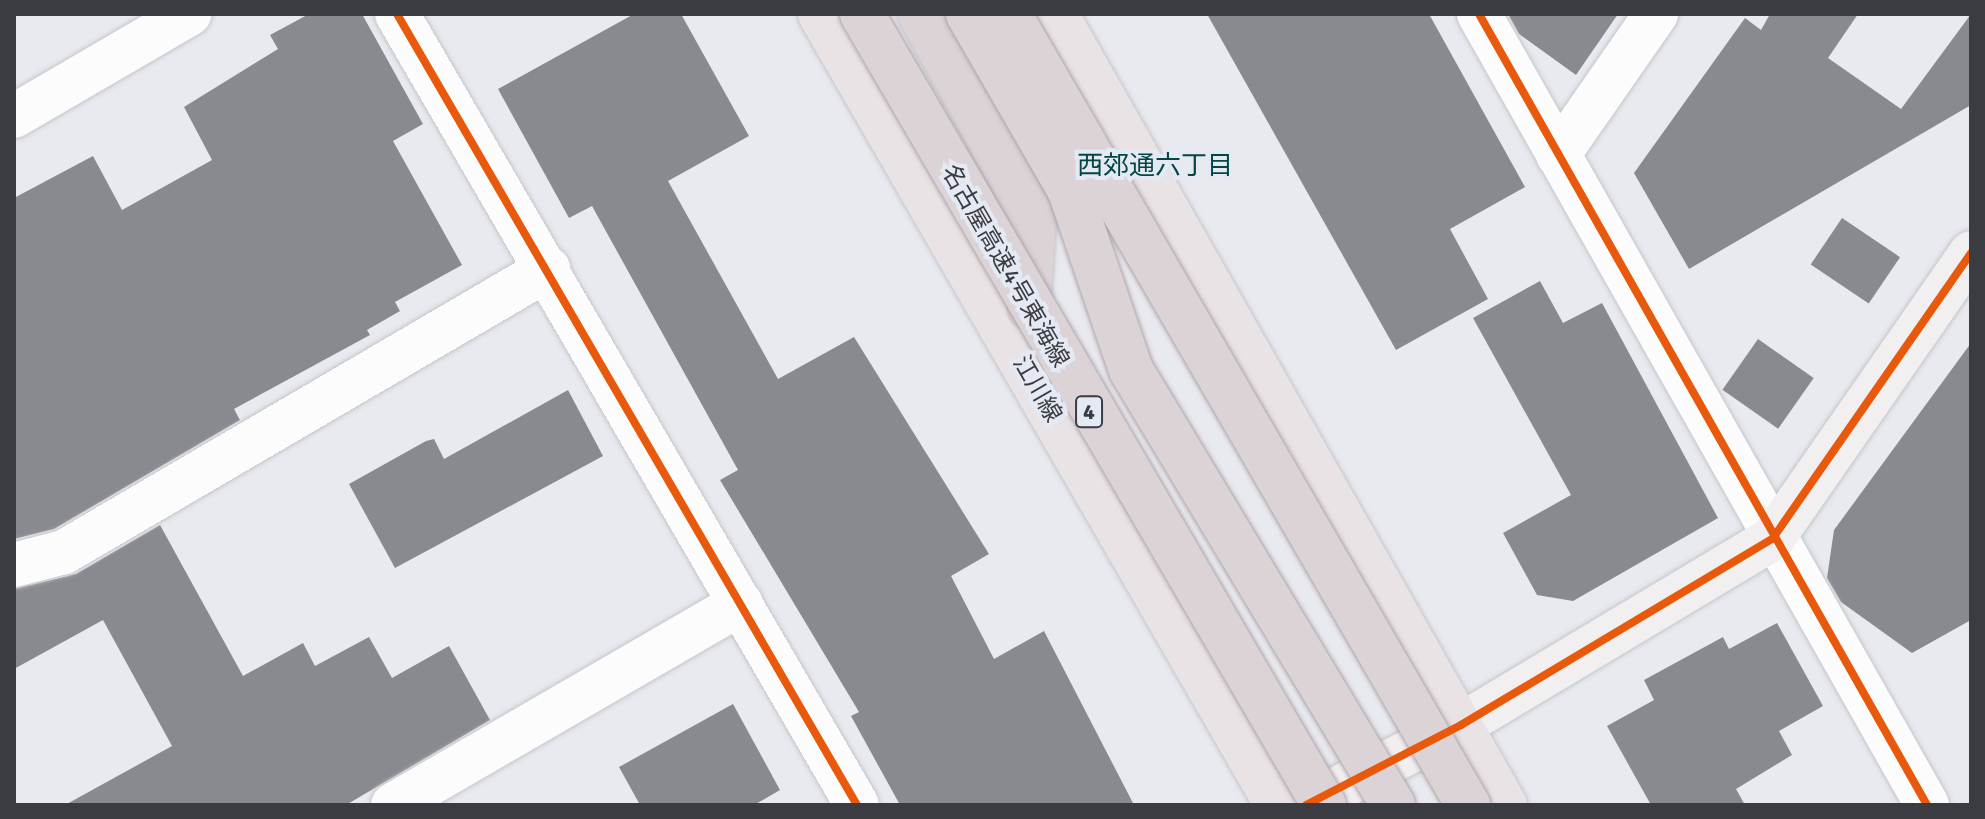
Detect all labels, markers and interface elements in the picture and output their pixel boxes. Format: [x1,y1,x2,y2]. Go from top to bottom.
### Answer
district label: 西郊通六丁目 [1077,151,1233,183]
street label: 名古屋高速4号東海線 [935,160,1075,372]
street label: 江川線 [1007,351,1067,427]
road number: 4 [1075,394,1103,430]

